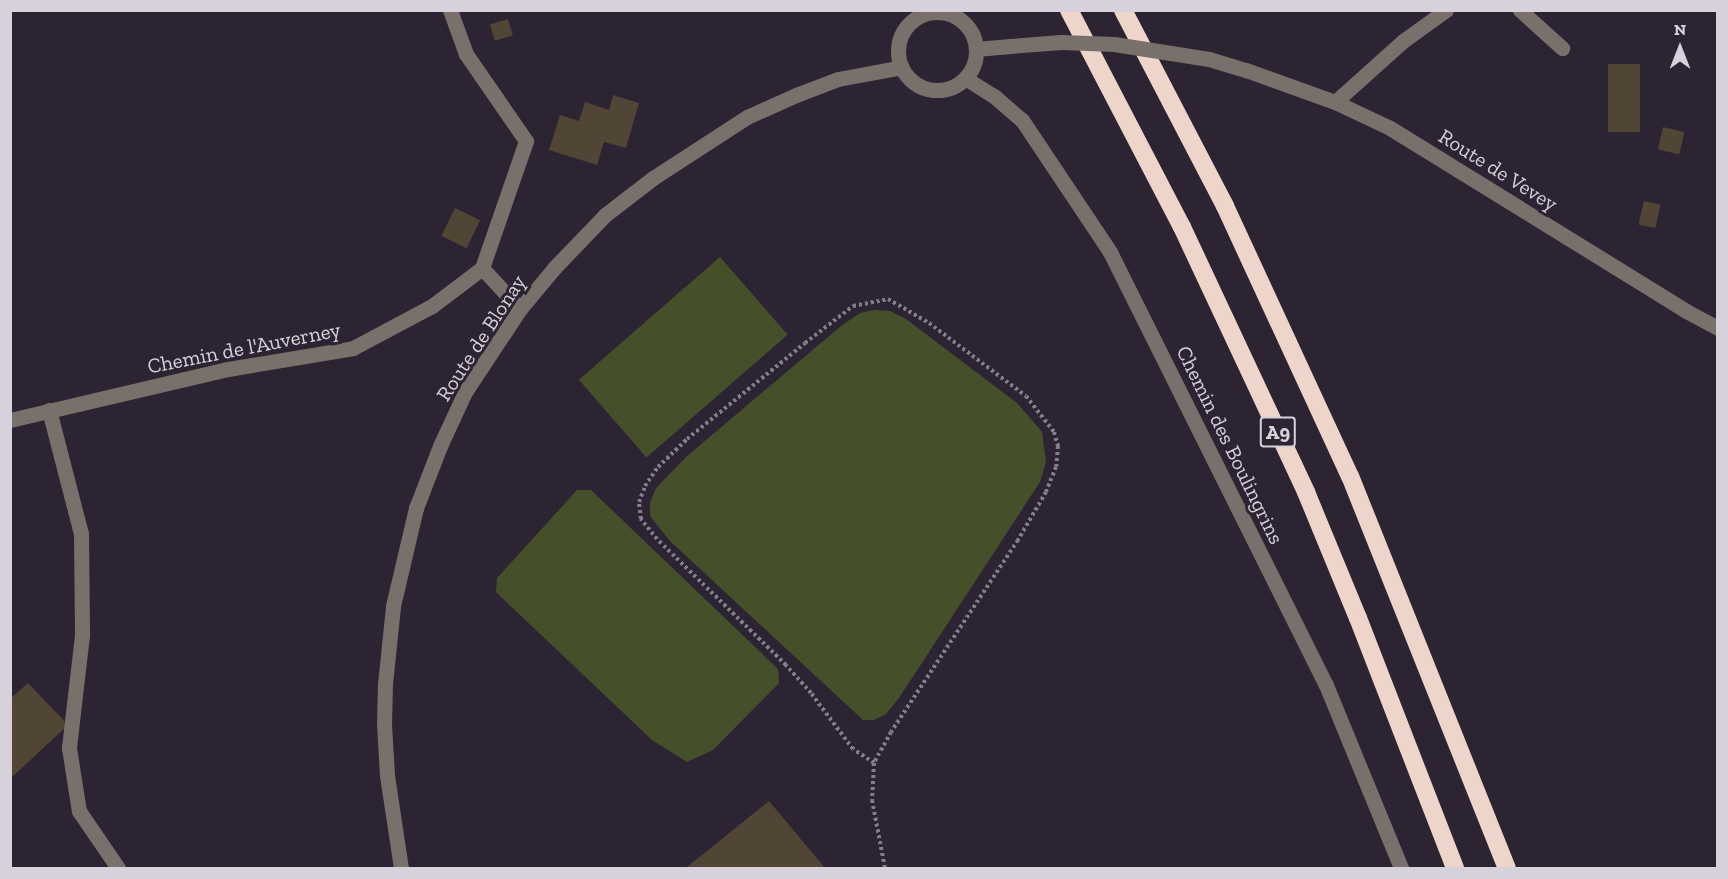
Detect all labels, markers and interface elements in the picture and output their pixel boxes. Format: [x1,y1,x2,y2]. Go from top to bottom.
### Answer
north arrow [1650,18,1710,78]
text: N [1674,20,1686,39]
street label: Route de Vevey [1434,123,1562,217]
street label: Route de Blonay [431,270,531,406]
street label: Chemin de l'Auverney [145,317,343,379]
street label: Chemin des Boulingrins [1171,342,1289,548]
road number: A9 [1258,415,1298,449]

